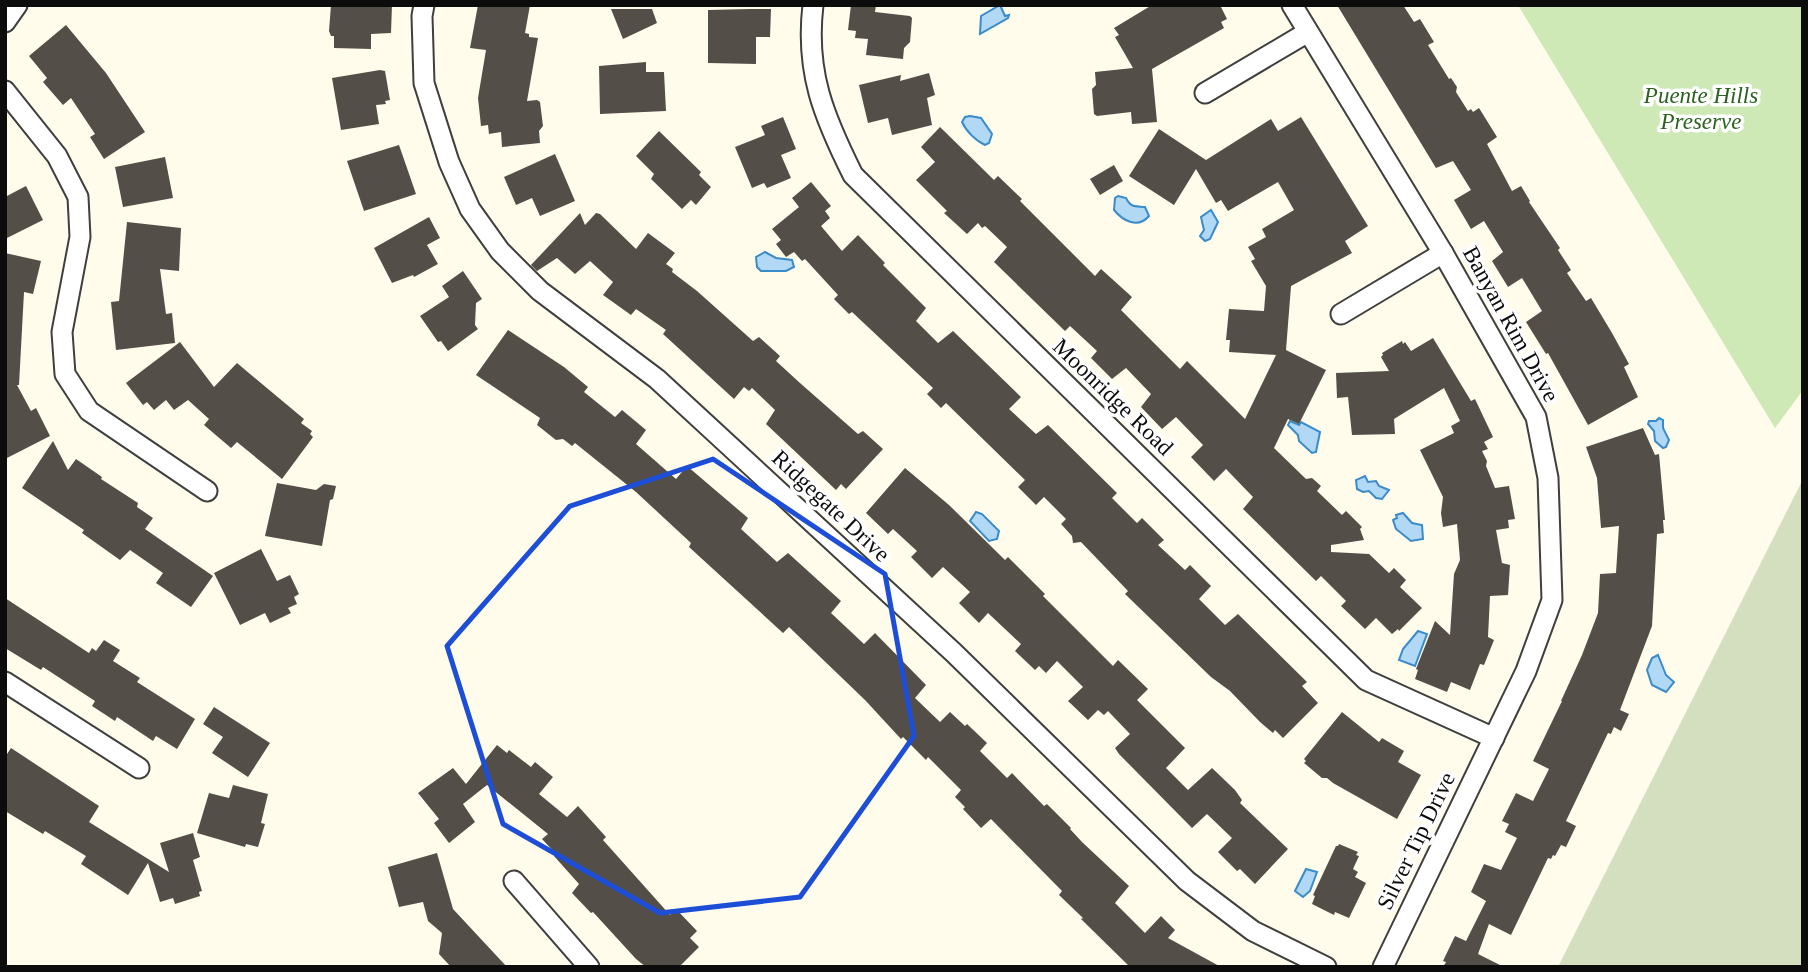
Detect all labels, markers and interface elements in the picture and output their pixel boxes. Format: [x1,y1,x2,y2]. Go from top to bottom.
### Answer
park label: Puente Hills Preserve [1643,83,1758,134]
street label: Banyan Rim Drive [1458,242,1564,406]
street label: Moonridge Road [1048,334,1178,461]
street label: Ridgegate Drive [767,445,895,567]
street label: Silver Tip Drive [1372,768,1460,914]

